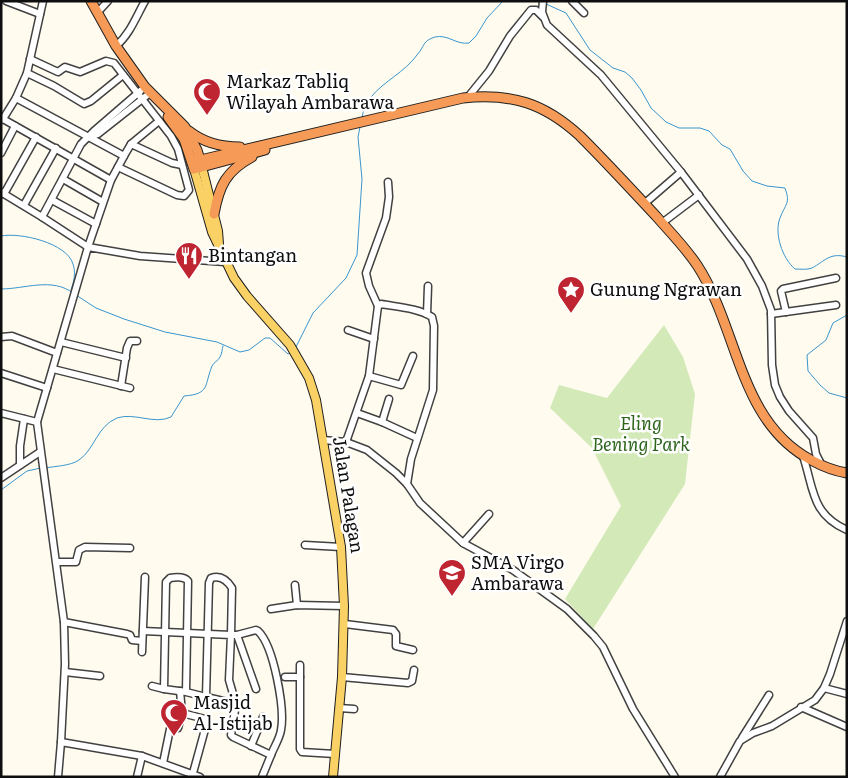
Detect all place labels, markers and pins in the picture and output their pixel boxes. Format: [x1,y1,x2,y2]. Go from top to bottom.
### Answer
place label: Markaz Tabliq Wilayah Ambarawa [226,67,394,115]
mosque icon: Markaz Tabliq Wilayah Ambarawa [192,77,222,116]
restaurant icon: Bintangan [174,241,204,280]
place label: Bintangan [208,241,297,268]
place icon: Gunung Ngrawan [556,275,586,314]
place label: Gunung Ngrawan [590,275,742,302]
place label: SMA Virgo Ambarawa [471,548,564,596]
school or university icon: SMA Virgo Ambarawa [437,558,467,597]
place label: Masjid Al-Istijab [193,688,273,736]
mosque icon: Masjid Al-Istijab [159,698,189,737]

